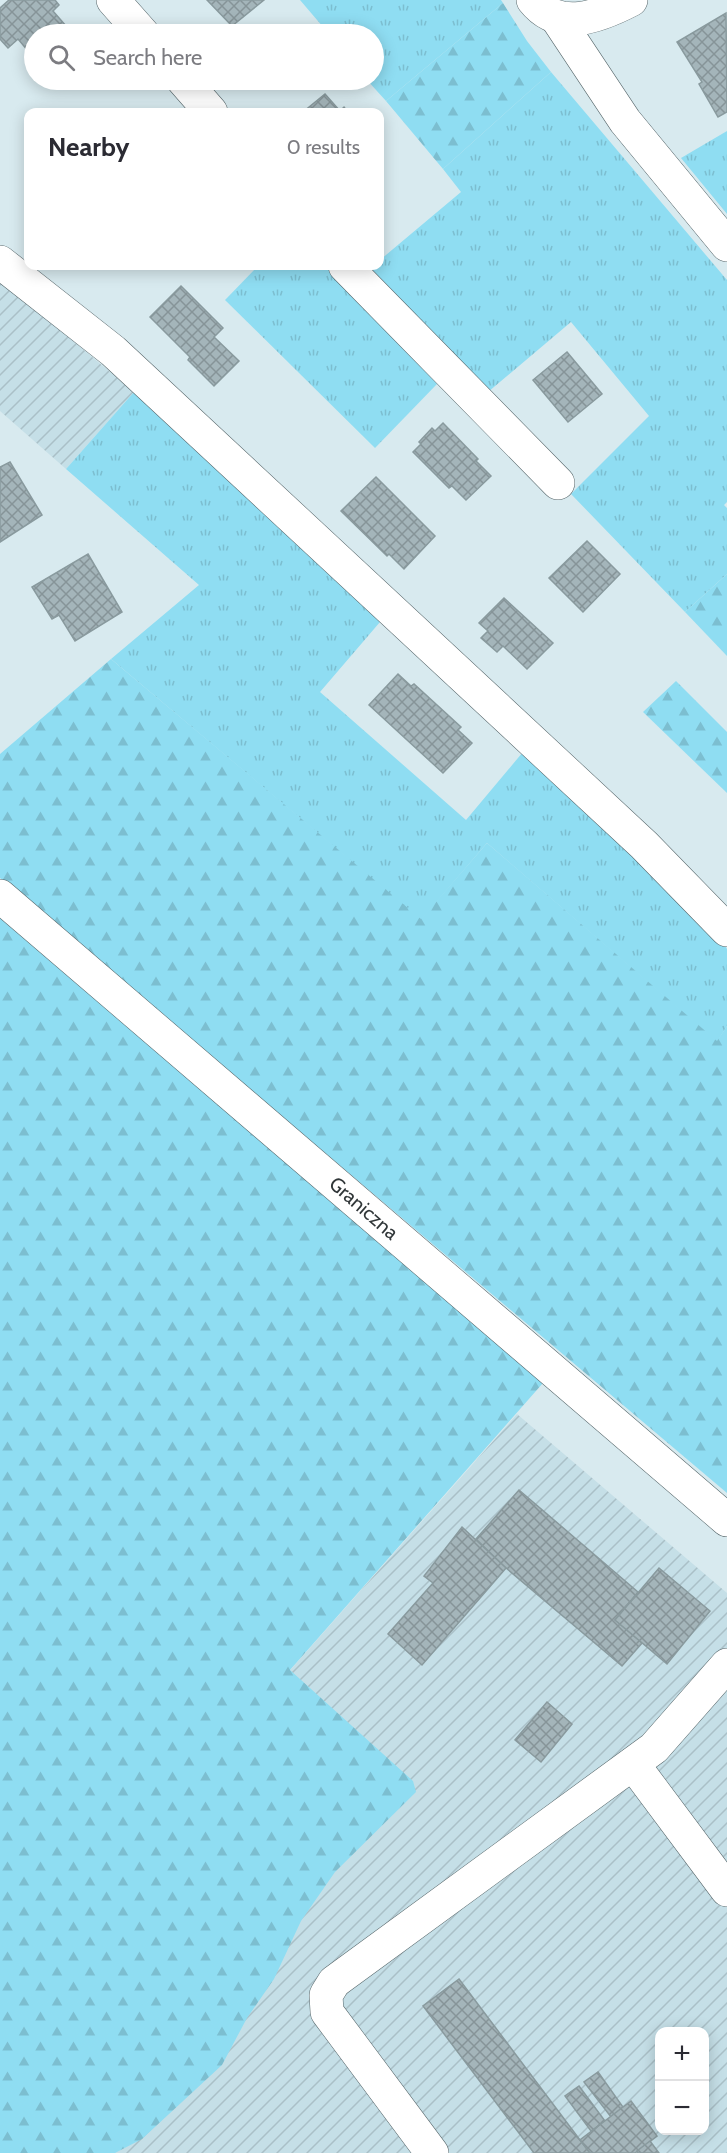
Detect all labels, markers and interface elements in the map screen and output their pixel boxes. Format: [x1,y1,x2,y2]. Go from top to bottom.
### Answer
search box [24,24,384,90]
icon: search [45,41,78,74]
text: Search here [93,44,202,71]
text: Nearby [48,131,129,163]
text: 0 results [287,135,360,159]
street label: Graniczna [325,1171,404,1245]
map controls [655,2027,709,2135]
button: + [655,2027,709,2081]
button: − [655,2081,709,2135]

